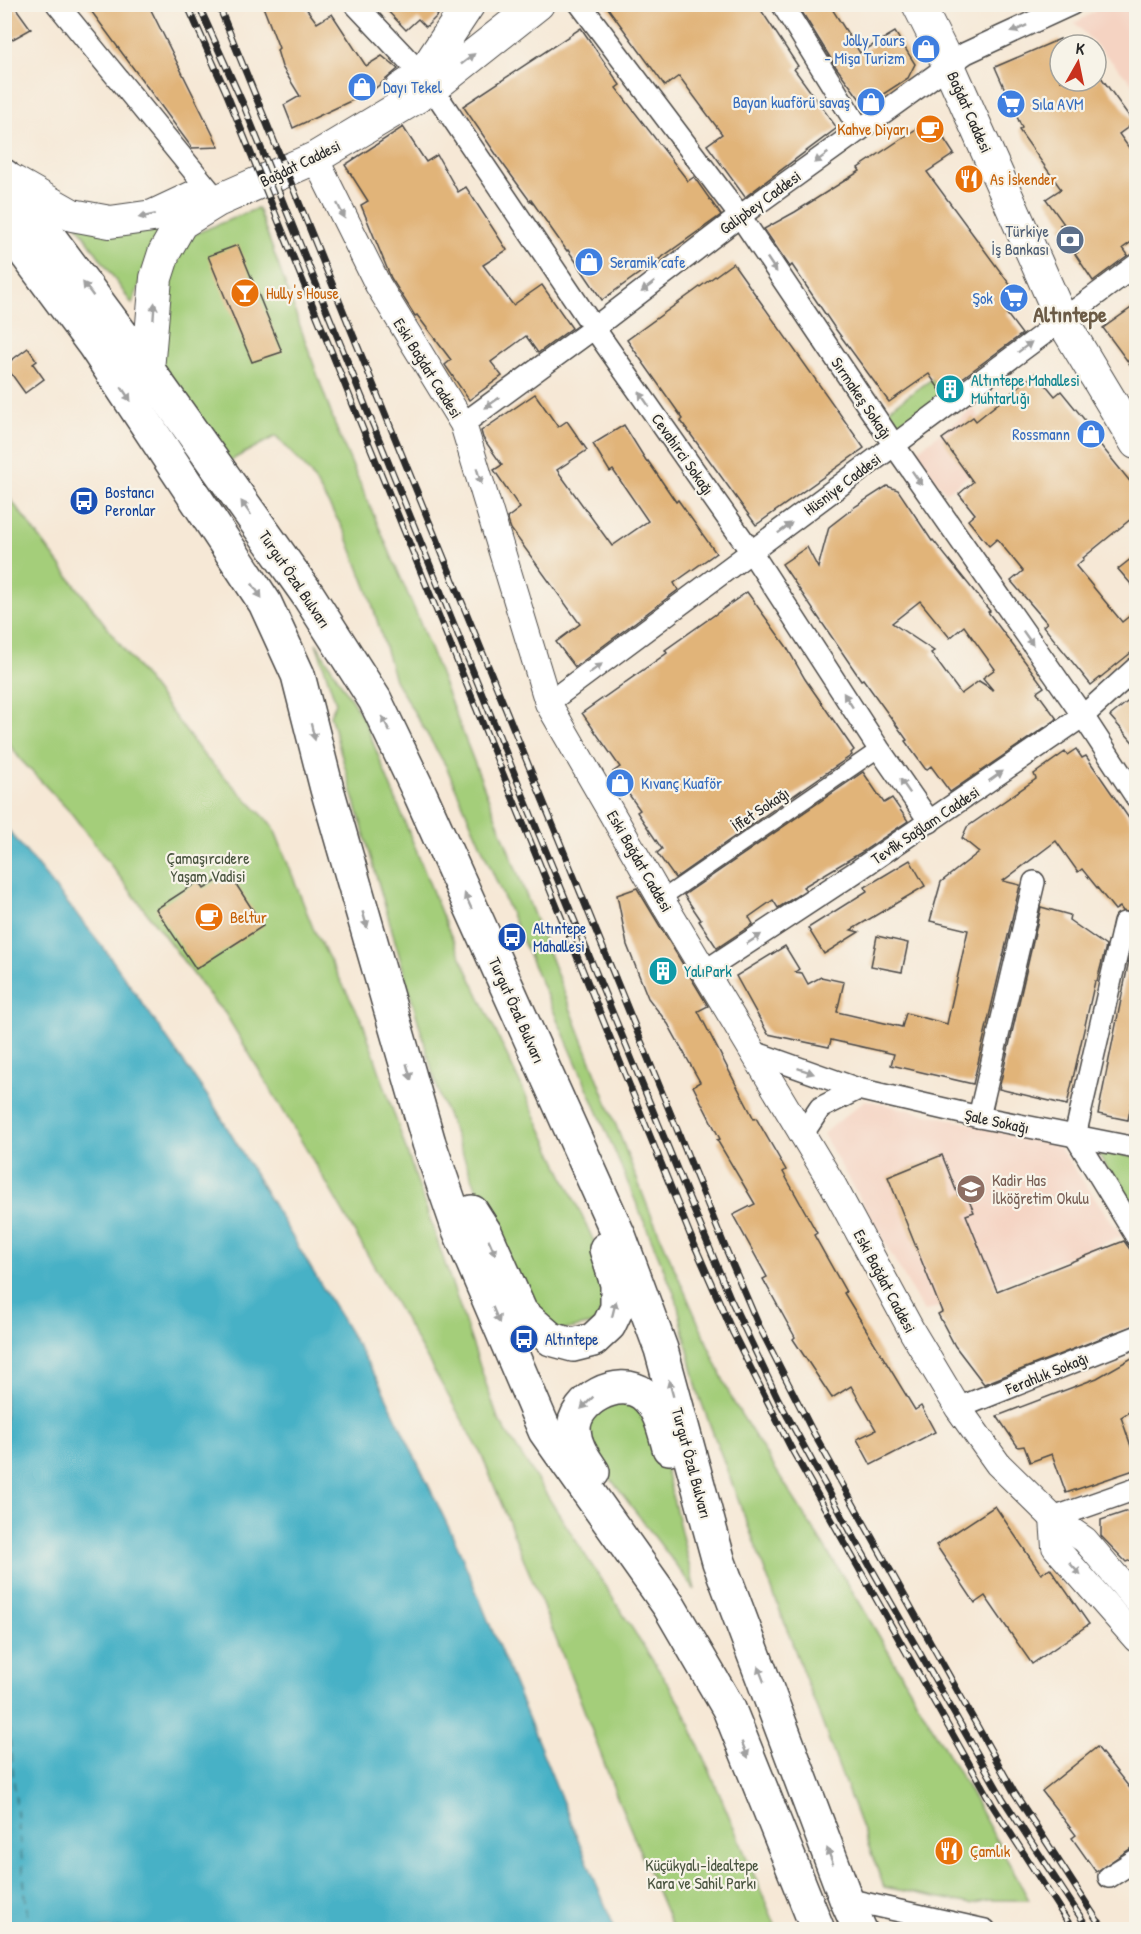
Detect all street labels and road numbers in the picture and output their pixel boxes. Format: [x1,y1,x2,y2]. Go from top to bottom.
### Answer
street label: Bağdat Caddesi [942,68,998,156]
street label: Bağdat Caddesi [256,134,344,192]
street label: Galipbey Caddesi [715,165,805,239]
street label: Eski Bağdat Caddesi [388,314,468,422]
street label: Sırmakeş Sokağı [826,353,898,443]
street label: Cevahirci Sokağı [647,409,719,499]
street label: Hüsniye Caddesi [799,448,885,520]
street label: Turgut Özal Bulvarı [254,526,336,632]
street label: Tevfik Sağlam Caddesi [866,781,984,869]
street label: İffet Sokağı [727,782,793,836]
street label: Eski Bağdat Caddesi [602,806,678,916]
street label: Turgut Özal Bulvarı [484,954,550,1066]
street label: Şale Sokağı [963,1103,1031,1139]
street label: Eski Bağdat Caddesi [849,1226,921,1336]
street label: Ferahlık Sokağı [1002,1346,1091,1400]
street label: Turgut Özal Bulvarı [667,1405,717,1521]

